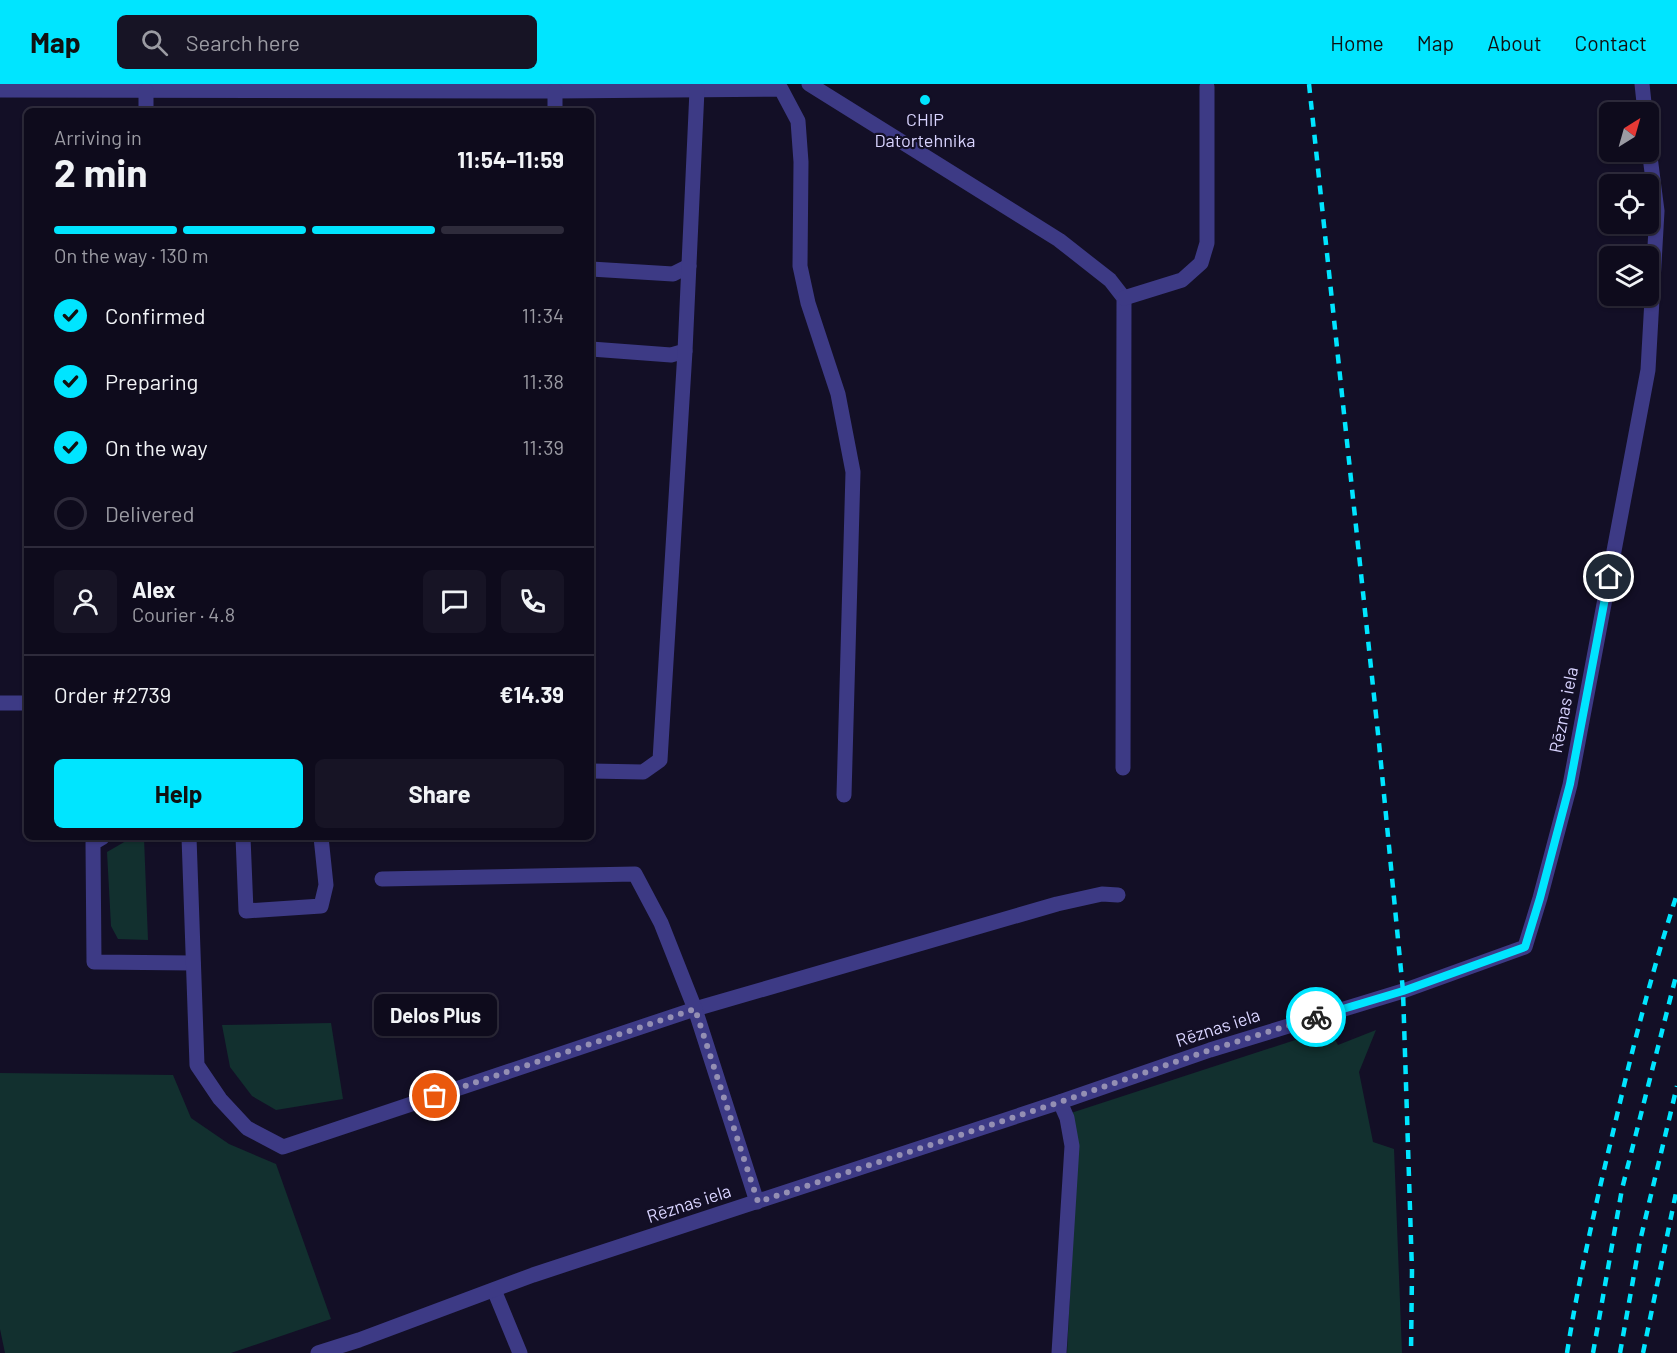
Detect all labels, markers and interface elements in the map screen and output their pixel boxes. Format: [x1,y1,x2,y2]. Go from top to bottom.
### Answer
search box [117,15,537,69]
text: Map [30,25,81,59]
icon: search [138,26,171,59]
text: Search here [186,29,300,55]
text: Home [1330,30,1384,55]
text: Map [1417,30,1454,55]
text: About [1487,30,1542,55]
text: Contact [1575,30,1647,55]
marker: CHIP Datortehnika [918,93,932,107]
north arrow [1599,102,1659,162]
map controls [1599,102,1659,306]
place label: CHIP Datortehnika [875,108,975,151]
text: Arriving in [54,125,142,149]
text: 11:54–11:59 [457,146,564,172]
text: 2 min [54,148,147,195]
button: locate [1599,174,1659,234]
text: On the way · 130 m [54,243,209,267]
button: layers [1599,246,1659,306]
icon: check [54,299,87,332]
text: Confirmed [105,302,205,328]
text: 11:34 [522,303,564,327]
icon: check [54,365,87,398]
text: Preparing [105,368,198,394]
text: 11:38 [522,369,564,393]
icon: check [54,431,87,464]
text: On the way [105,434,208,460]
text: 11:39 [522,435,564,459]
text: Delivered [105,500,194,526]
pin [1583,551,1634,602]
icon: home [1592,560,1625,593]
button: person [54,570,117,633]
button: chat [423,570,486,633]
button: phone [501,570,564,633]
text: Alex [132,576,175,602]
text: Courier · 4.8 [132,602,235,626]
street label: Rēznas iela [1544,665,1582,755]
text: Order #2739 [54,681,171,707]
text: €14.39 [499,681,564,707]
button: Help [54,759,303,828]
button: Share [315,759,564,828]
courier [1286,987,1346,1047]
callout: Delos Plus [374,994,496,1036]
icon: bike [1300,1001,1333,1034]
text: Delos Plus [390,1003,481,1027]
street label: Rēznas iela [1173,1003,1263,1051]
pin [409,1070,460,1121]
icon: bag [418,1079,451,1112]
street label: Rēznas iela [644,1179,734,1227]

